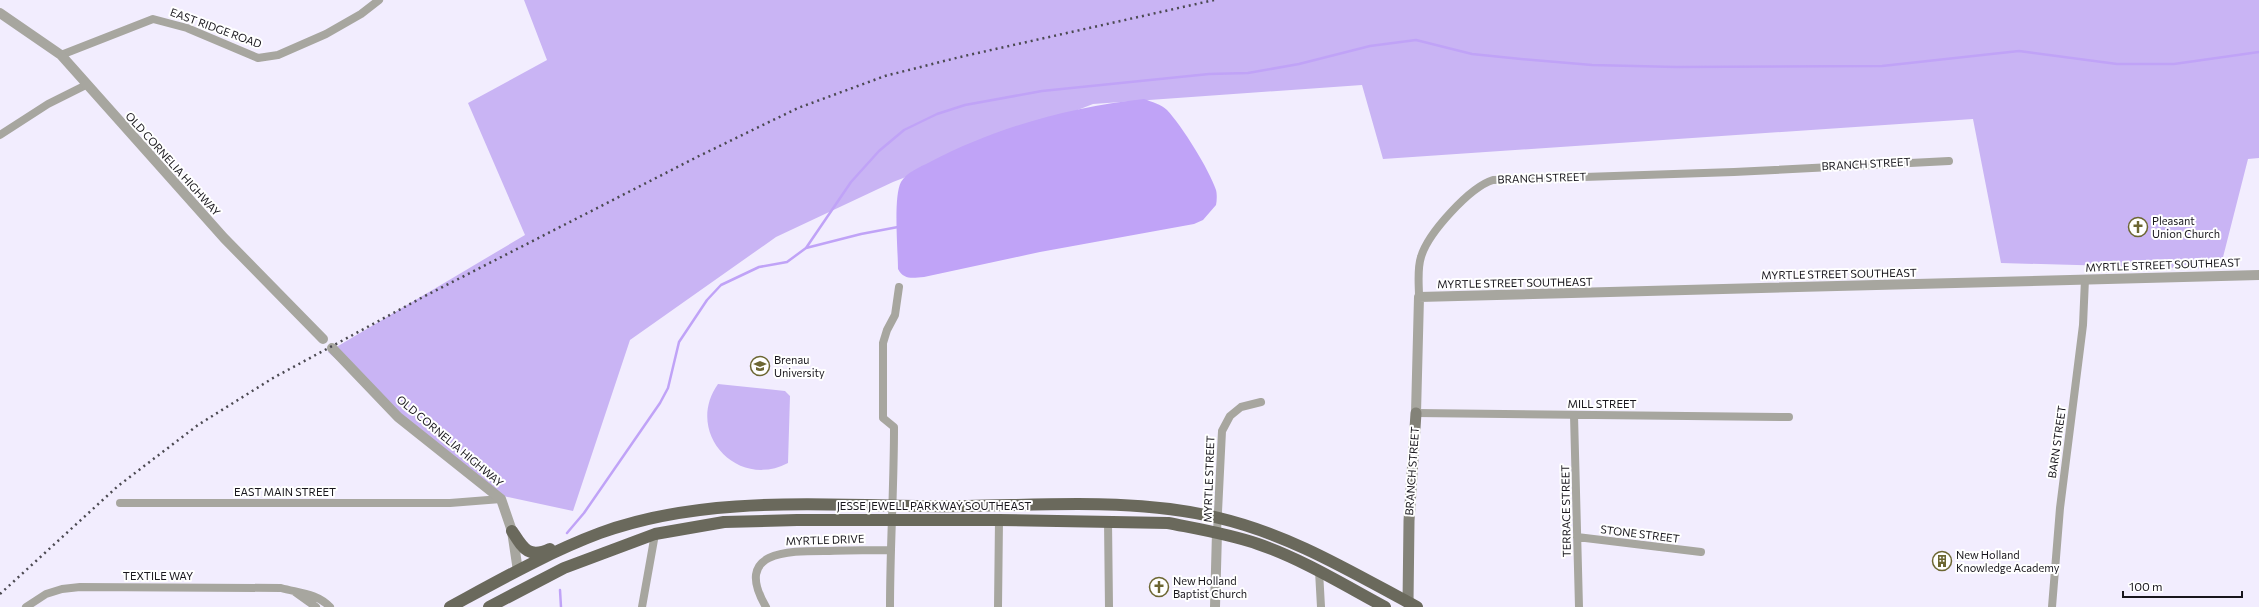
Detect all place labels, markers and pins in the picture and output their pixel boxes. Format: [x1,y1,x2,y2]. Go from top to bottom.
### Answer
place label: Pleasant Union Church [2152,214,2220,240]
church icon: Pleasant Union Church [2127,216,2149,238]
place label: Brenau University [774,353,825,379]
school or university icon: Brenau University [749,355,771,377]
place label: New Holland Knowledge Academy [1956,548,2060,574]
building icon: New Holland Knowledge Academy [1931,550,1953,572]
place label: New Holland Baptist Church [1173,574,1247,600]
church icon: New Holland Baptist Church [1148,576,1170,598]

